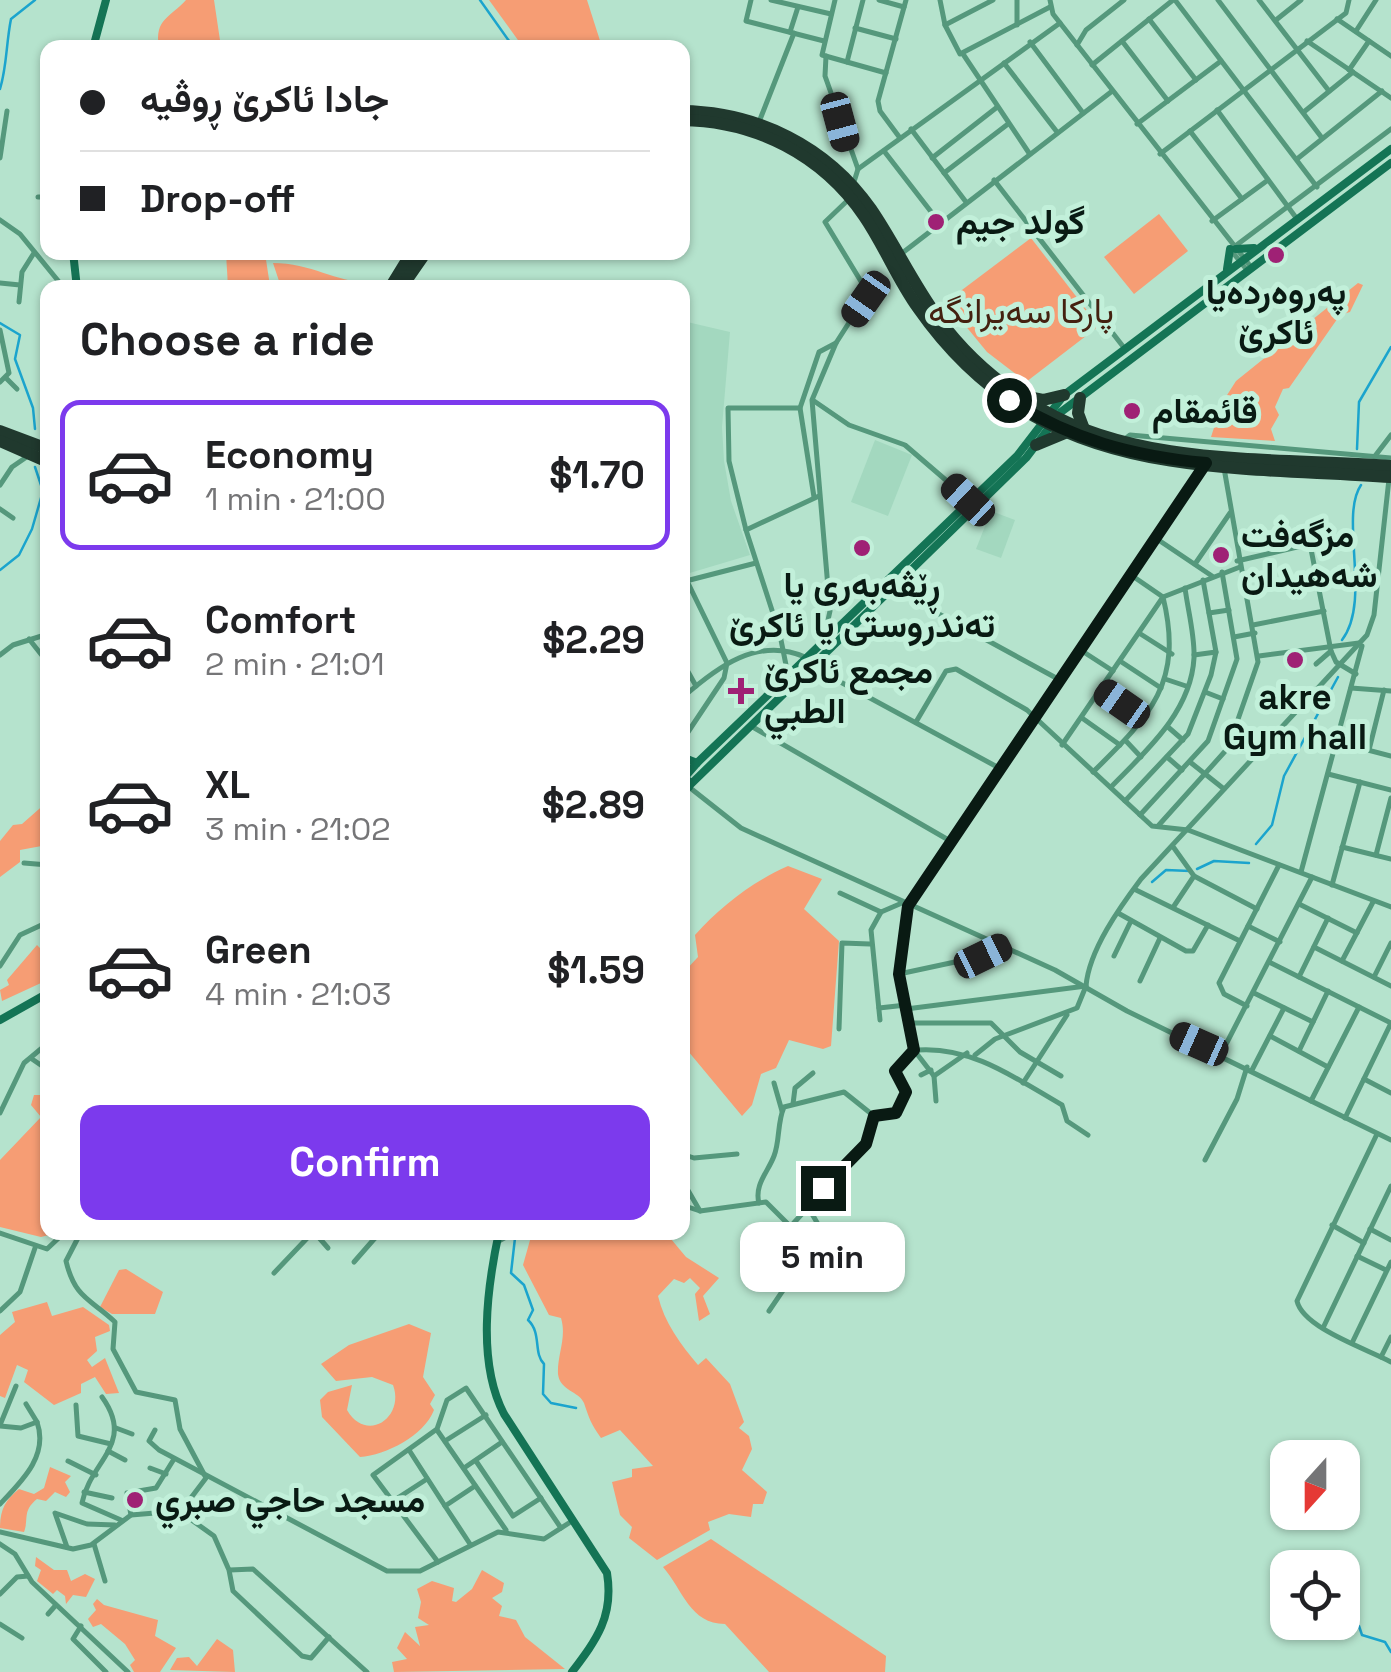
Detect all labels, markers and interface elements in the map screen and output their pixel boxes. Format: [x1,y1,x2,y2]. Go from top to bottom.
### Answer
text: جادا ئاکرێ ڕوڤیە [140,75,389,123]
car [818,89,862,155]
text: Drop-off [140,175,295,223]
place label: گولد جیم [956,200,1085,245]
marker: گولد جیم [925,211,947,233]
marker: پەروەردەیا ئاكرێ [1265,244,1287,266]
car [837,266,895,332]
place label: پەروەردەیا ئاكرێ [1206,270,1346,354]
park label: پارکا سەیرانگه [928,289,1114,335]
text: Choose a ride [80,311,375,368]
route start [987,378,1032,423]
place label: قائمقام [1152,389,1258,434]
marker: قائمقام [1121,400,1143,422]
icon: car [85,430,175,520]
text: Economy [205,431,374,479]
text: $1.70 [549,451,645,499]
car [936,469,1000,531]
text: 1 min · 21:00 [205,479,386,519]
place label: مزگەفت شه‌هيدان [1241,513,1377,597]
marker: ڕێڤەبەری یا تەندروستی یا ئاکرێ [851,537,873,559]
marker: مزگەفت شه‌هيدان [1210,544,1232,566]
place label: ڕێڤەبەری یا تەندروستی یا ئاکرێ [729,563,995,647]
icon: car [85,595,175,685]
text: Comfort [205,596,356,644]
text: $2.29 [542,616,645,664]
text: 2 min · 21:01 [205,644,385,684]
place label: مجمع ئاکرێ الطبي [764,649,933,740]
marker: akre Gym hall [1284,649,1306,671]
car [1089,675,1155,733]
place label: akre Gym hall [1223,675,1367,759]
marker: مجمع ئاکرێ الطبي [728,678,754,704]
icon: car [85,760,175,850]
text: XL [205,761,250,809]
text: $2.89 [542,781,645,829]
text: 3 min · 21:02 [205,809,391,849]
icon: car [85,925,175,1015]
text: Green [205,926,312,974]
car [949,929,1017,983]
text: $1.59 [547,946,645,994]
text: 4 min · 21:03 [205,974,391,1014]
car [1165,1018,1233,1070]
button: Confirm [80,1105,650,1220]
route end [801,1166,846,1211]
callout: 5 min [740,1223,906,1293]
text: 5 min [781,1237,864,1277]
north arrow [1270,1440,1360,1530]
map controls [1270,1440,1360,1640]
place label: مسجد حاجي صبري [155,1478,425,1529]
marker: مسجد حاجي صبري [124,1489,146,1511]
button: locate [1270,1550,1360,1640]

